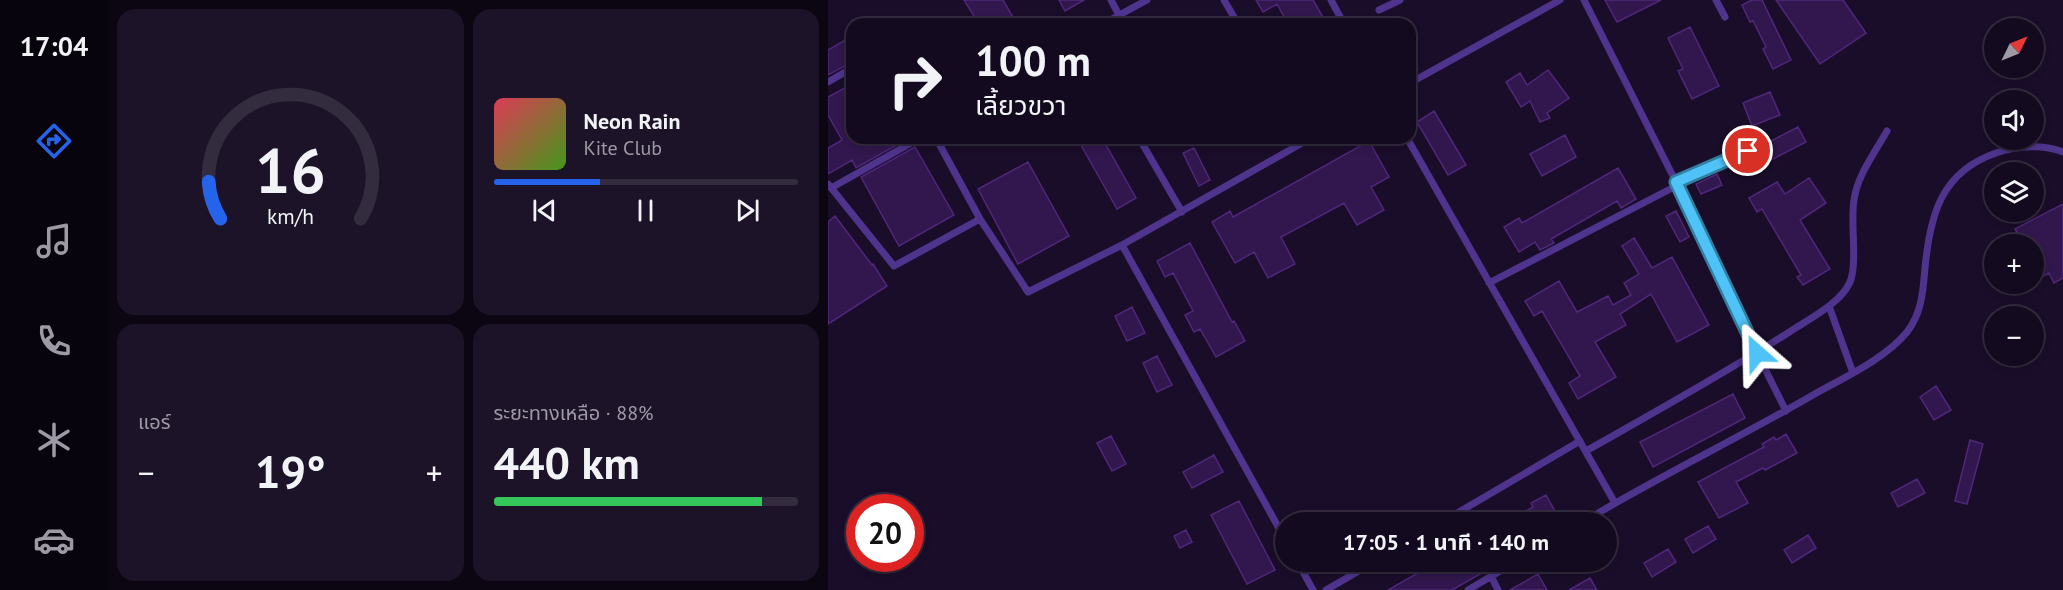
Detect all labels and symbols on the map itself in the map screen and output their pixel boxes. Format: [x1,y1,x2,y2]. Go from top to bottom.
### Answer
north arrow [1984,18,2044,78]
pin [1722,125,1773,176]
position arrow [1725,321,1789,385]
speed limit sign: 20 [846,494,924,572]

